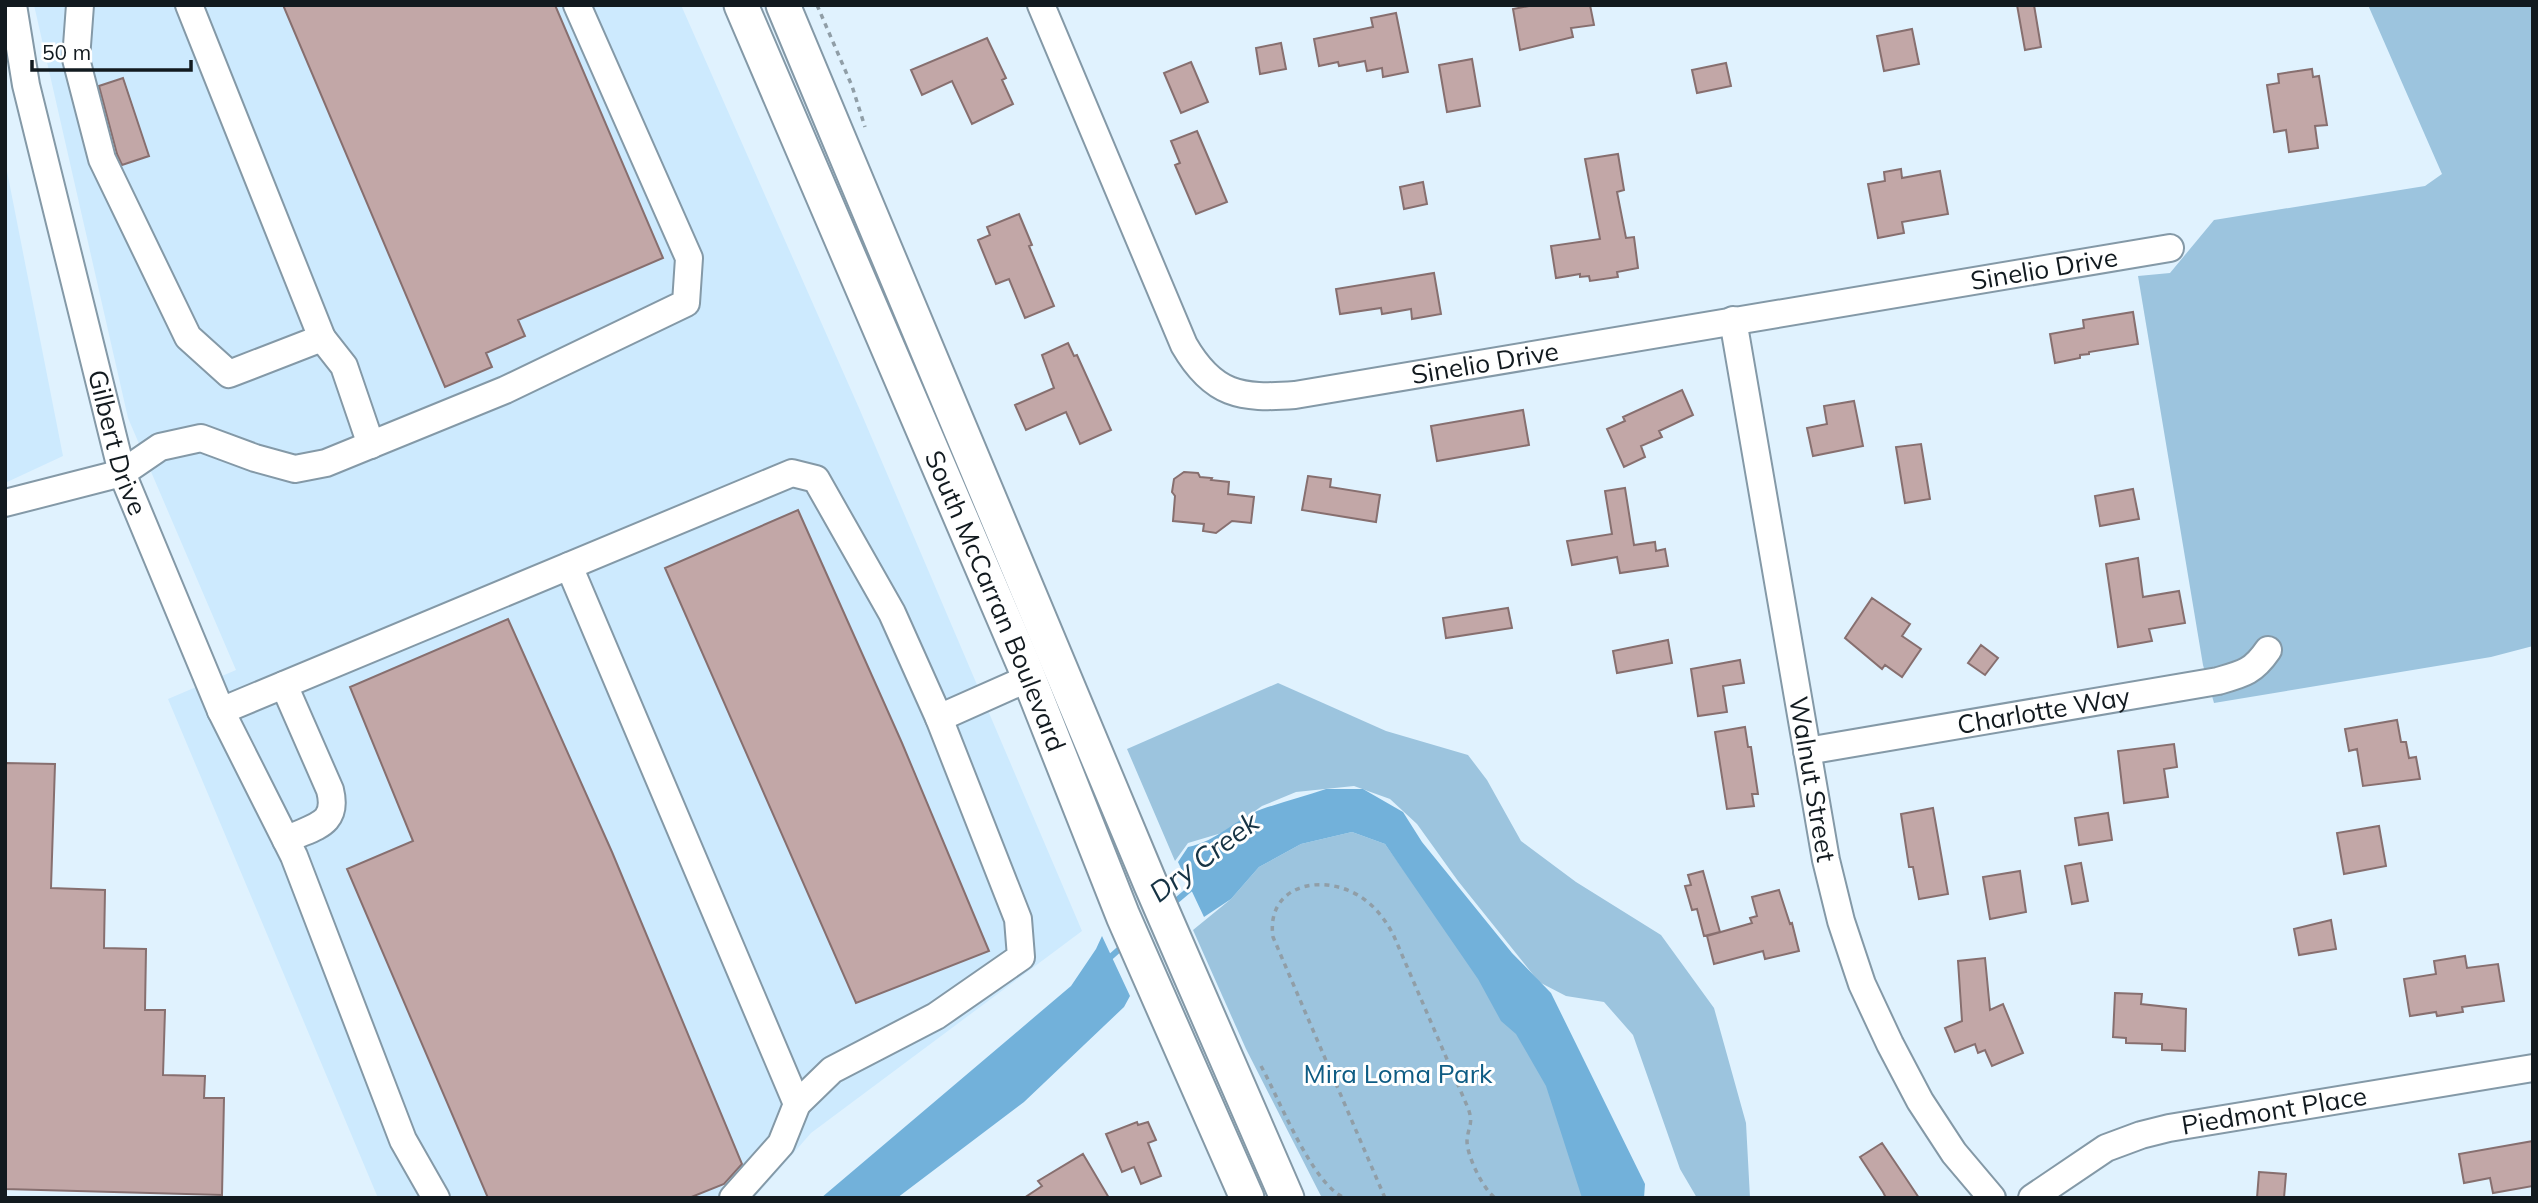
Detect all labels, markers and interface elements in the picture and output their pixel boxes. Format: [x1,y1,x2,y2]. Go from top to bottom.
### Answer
scale bar [32,28,191,72]
text: 50 m [42,39,91,65]
street label: Sinelio Drive [1968,240,2120,297]
street label: Sinelio Drive [1409,334,1561,391]
street label: Gilbert Drive [81,366,155,520]
street label: South McCarran Boulevard [918,445,1073,756]
street label: Charlotte Way [1955,679,2132,741]
street label: Walnut Street [1782,694,1843,864]
water label: Dry Creek [1142,803,1267,909]
park label: Mira Loma Park [1303,1057,1493,1090]
street label: Piedmont Place [2179,1079,2369,1142]

